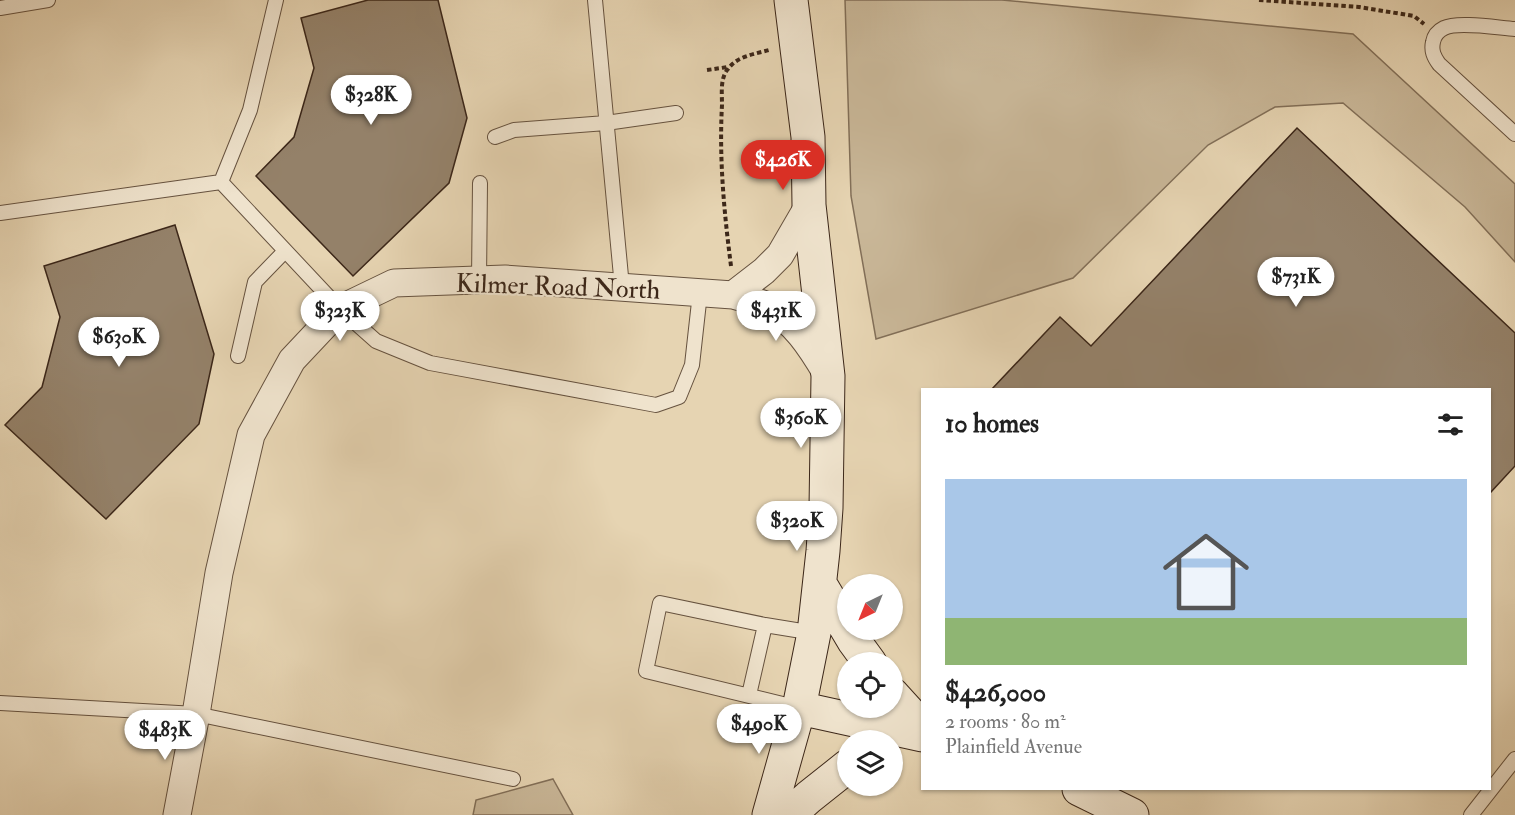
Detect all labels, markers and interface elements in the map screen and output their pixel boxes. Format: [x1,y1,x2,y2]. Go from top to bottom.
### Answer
pin: $328K [329,75,413,126]
text: $328K [345,82,397,107]
pin: $426K [741,140,825,191]
text: $426K [755,147,811,172]
pin: $731K [1254,257,1338,308]
text: $731K [1271,264,1321,289]
street label: Kilmer Road North [455,267,661,307]
pin: $323K [298,291,382,342]
pin: $431K [734,291,818,342]
text: $323K [315,298,365,323]
text: $431K [751,298,801,323]
pin: $630K [77,317,161,368]
text: $630K [92,324,146,349]
pin: $360K [759,398,843,449]
text: $360K [774,405,828,430]
text: 10 homes [945,408,1039,440]
icon: filters [1434,408,1467,441]
pin: $320K [755,501,839,552]
text: $320K [770,508,824,533]
icon: home [1152,518,1260,626]
north arrow [837,574,903,640]
map controls [837,574,903,796]
button: locate [837,652,903,718]
text: $426,000 [945,677,1046,709]
pin: $490K [717,704,801,755]
text: 2 rooms · 80 m² [945,709,1066,734]
pin: $483K [123,710,207,761]
text: $490K [731,711,787,736]
text: $483K [138,717,192,742]
button: layers [837,730,903,796]
text: Plainfield Avenue [945,734,1082,759]

